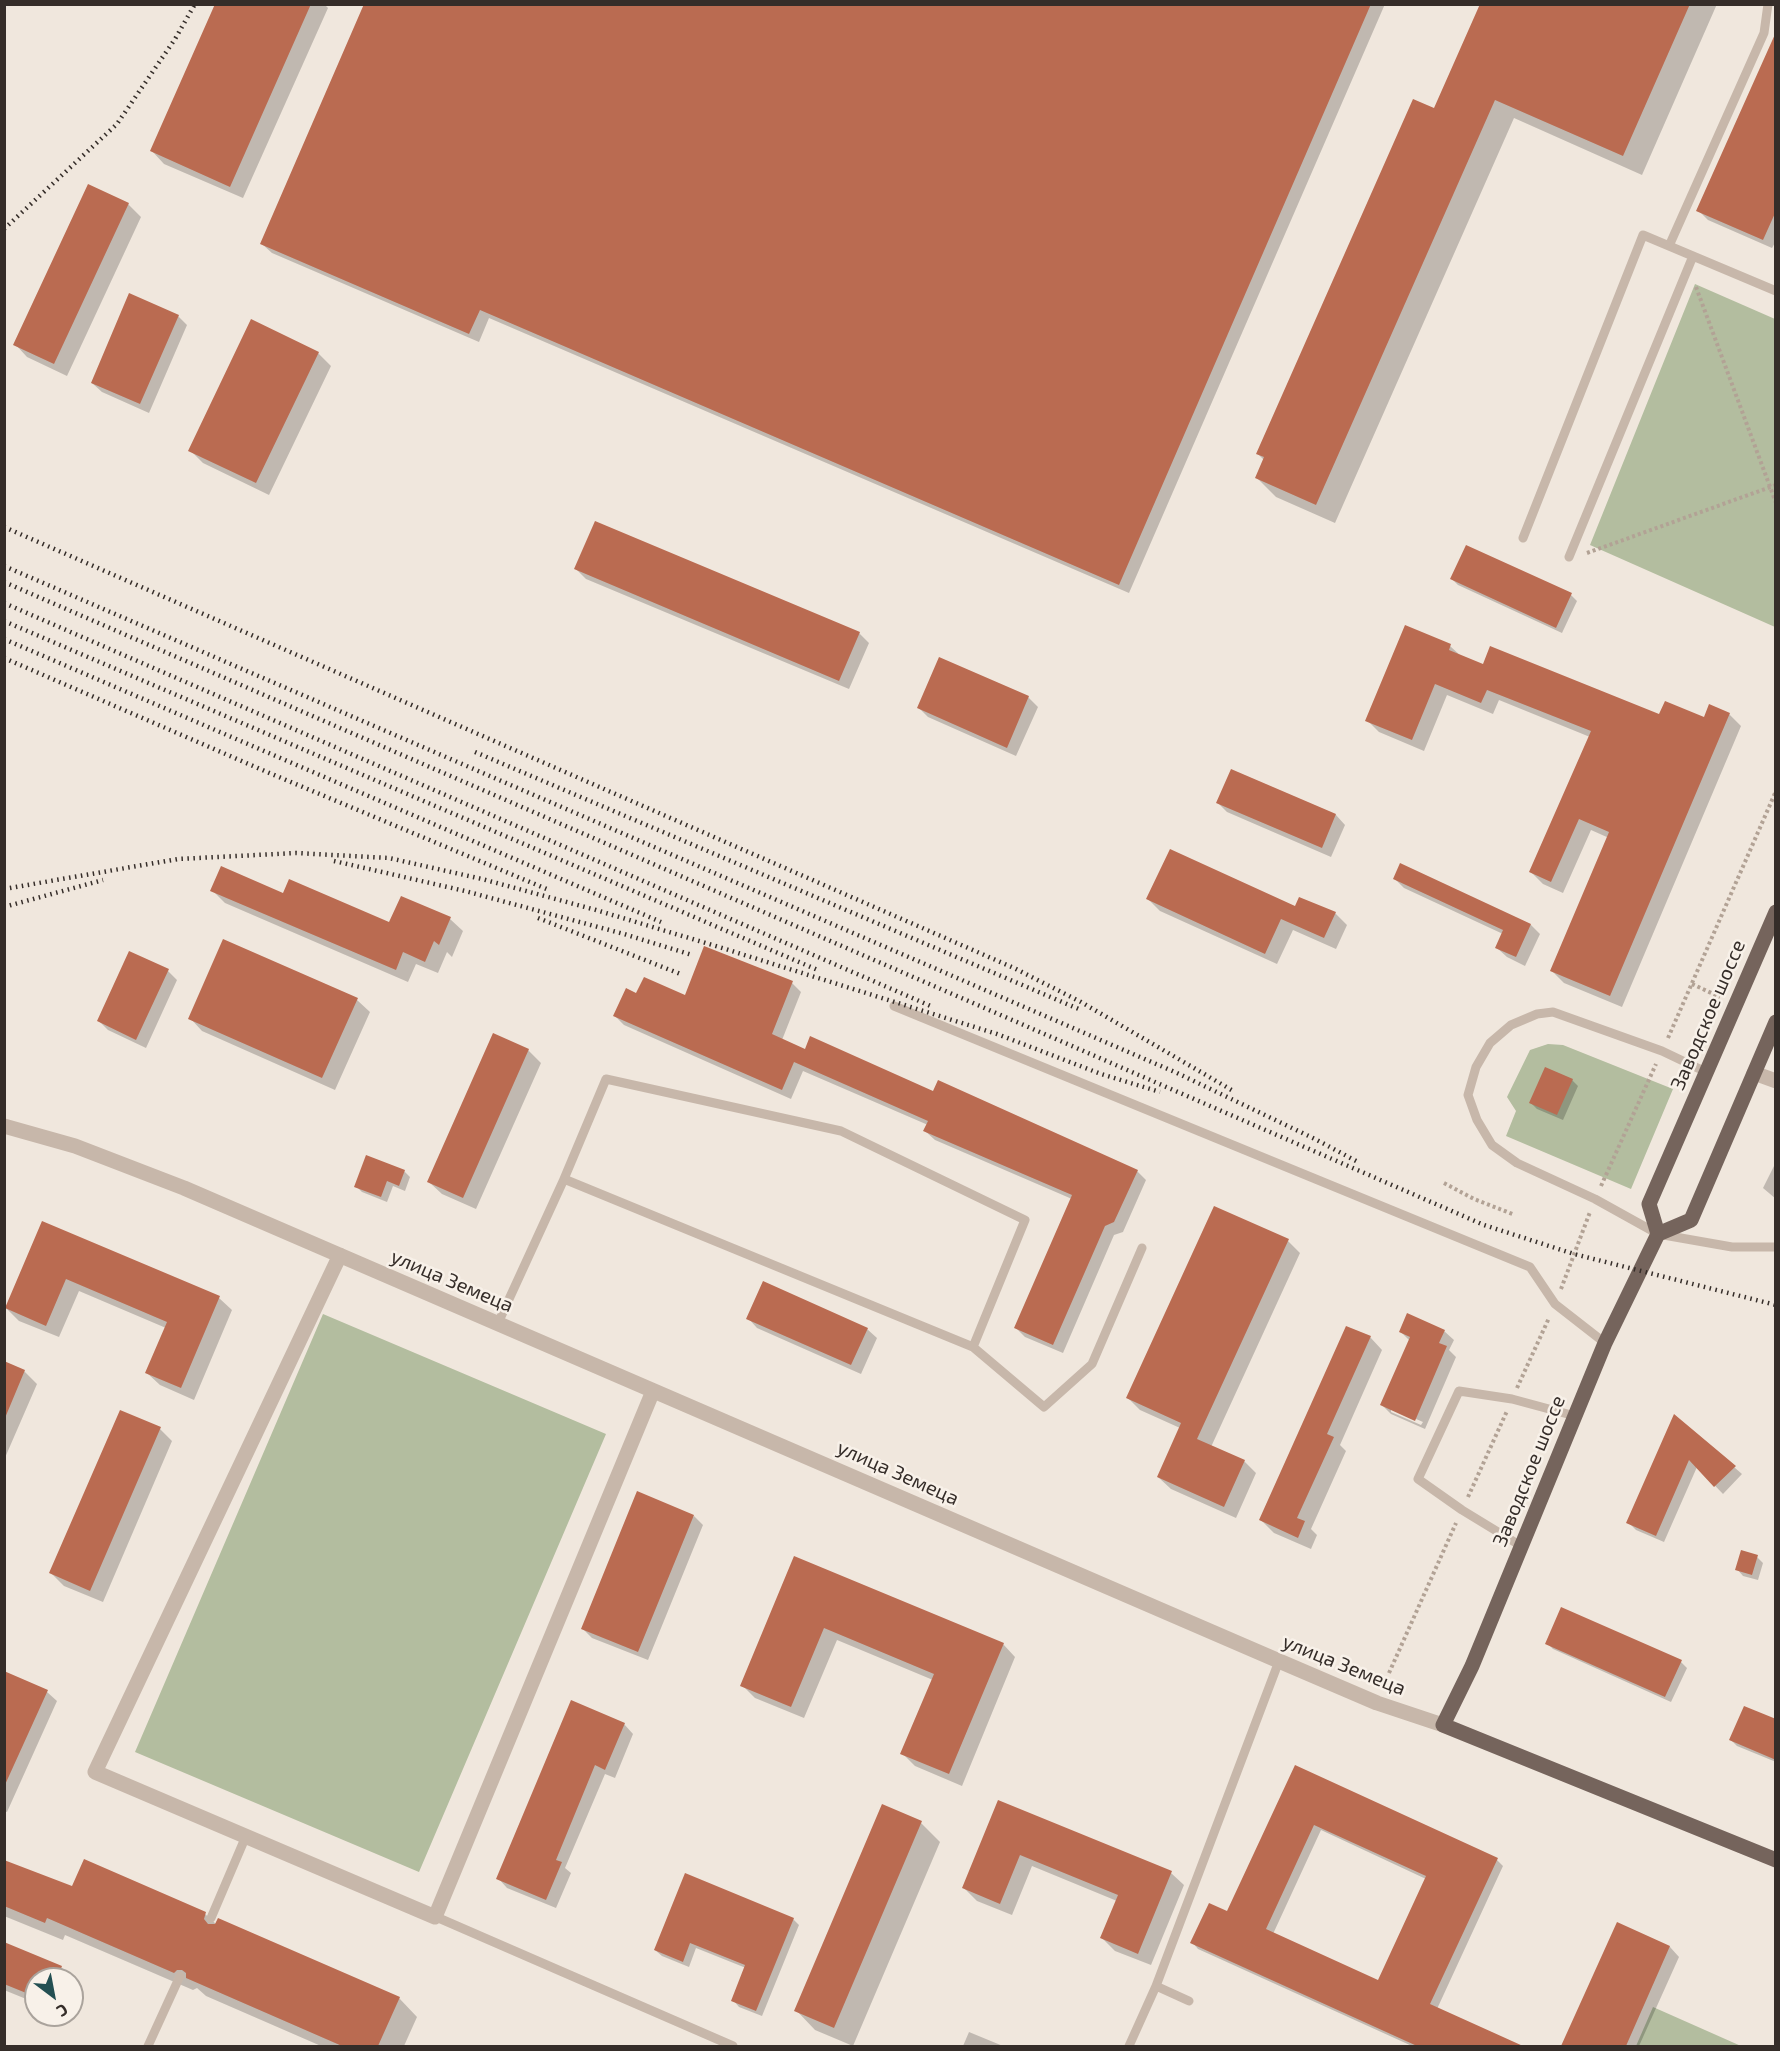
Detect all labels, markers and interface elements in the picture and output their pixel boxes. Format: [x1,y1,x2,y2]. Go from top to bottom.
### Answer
street label: Заводское шоссе [1666,936,1750,1094]
street label: улица Земеца [387,1244,517,1318]
street label: Заводское шоссе [1488,1392,1570,1550]
street label: улица Земеца [833,1435,963,1511]
street label: улица Земеца [1279,1629,1409,1701]
north arrow [24,1967,84,2027]
text: С [54,2000,72,2022]

